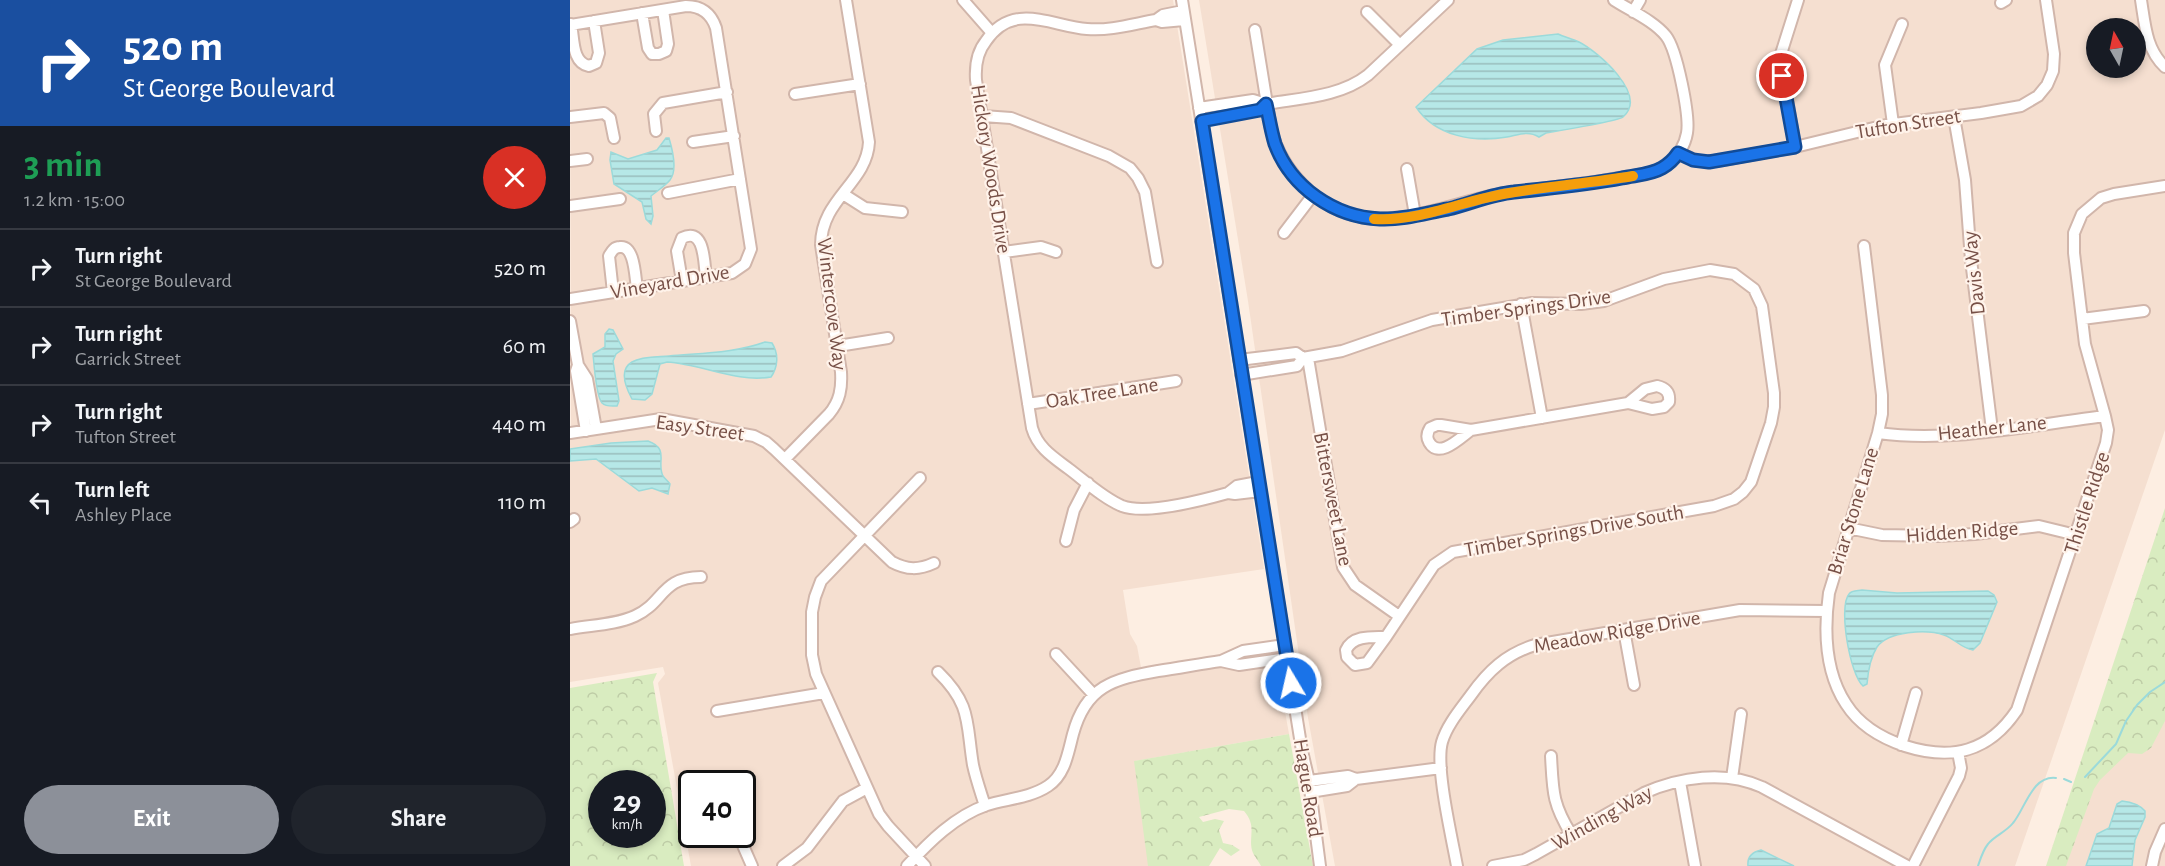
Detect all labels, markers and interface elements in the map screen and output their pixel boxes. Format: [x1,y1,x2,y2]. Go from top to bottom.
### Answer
north arrow [2086,18,2146,78]
map controls [2086,18,2146,78]
icon: right [24,24,102,102]
text: 520 m [123,26,223,68]
pin [1756,50,1807,101]
icon: arrive [1765,59,1798,92]
text: St George Boulevard [123,75,335,102]
street label: Hickory Woods Drive [967,83,1015,255]
street label: Tufton Street [1854,105,1962,143]
button: close [483,146,546,209]
text: 3 min [24,147,102,183]
text: 1.2 km · 15:00 [24,190,125,210]
street label: Davis Way [1959,230,1989,316]
street label: Wintercove Way [813,237,851,371]
text: Turn right [75,245,162,267]
icon: right [24,252,57,285]
text: 520 m [494,257,546,279]
street label: Vineyard Drive [609,261,731,303]
text: St George Boulevard [75,271,232,291]
street label: Timber Springs Drive [1440,286,1612,330]
text: Turn right [75,323,162,345]
icon: right [24,330,57,363]
text: 60 m [503,335,546,357]
text: Garrick Street [75,349,181,369]
street label: Oak Tree Lane [1044,374,1160,412]
text: Turn right [75,401,162,423]
icon: right [24,408,57,441]
street label: Easy Street [654,411,746,445]
street label: Heather Lane [1936,412,2048,444]
text: 440 m [492,413,546,435]
text: Tufton Street [75,427,176,447]
street label: Bittersweet Lane [1310,430,1356,568]
street label: Briar Stone Lane [1824,445,1882,577]
street label: Thistle Ridge [2061,449,2113,557]
text: Turn left [75,479,149,501]
icon: left [24,486,57,519]
text: 110 m [498,491,546,513]
street label: Timber Springs Drive South [1463,501,1685,561]
text: Ashley Place [75,505,172,525]
street label: Hidden Ridge [1905,518,2019,546]
street label: Meadow Ridge Drive [1532,607,1702,657]
position arrow [1259,651,1323,715]
street label: Hague Road [1290,737,1326,839]
speed limit sign: 40 [678,770,756,848]
street label: Winding Way [1548,782,1656,854]
button: Exit [24,785,279,854]
button: Share [291,785,546,854]
text: 29 [613,787,641,817]
text: km/h [612,817,642,832]

